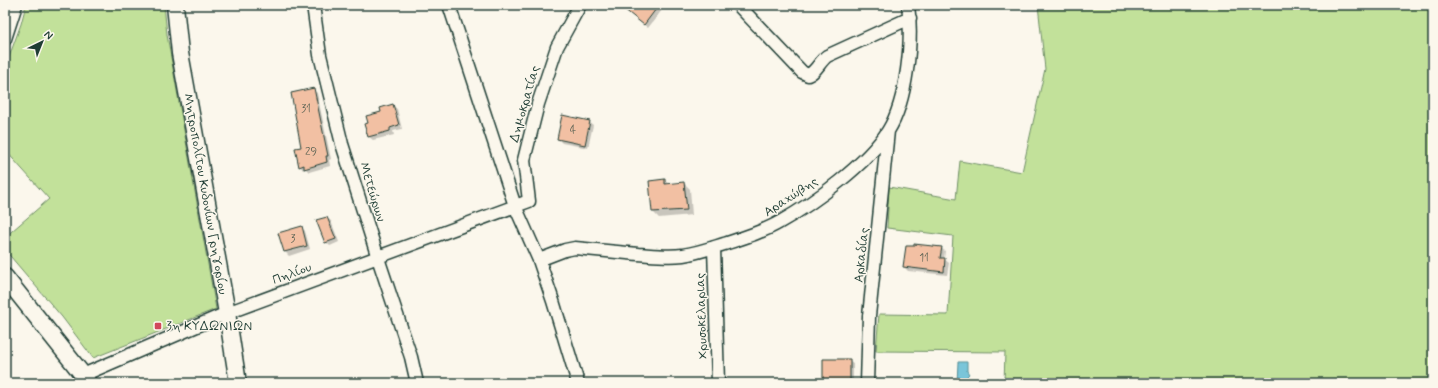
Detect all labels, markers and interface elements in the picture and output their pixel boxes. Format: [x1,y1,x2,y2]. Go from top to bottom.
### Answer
north arrow [22,22,62,62]
text: N [41,28,56,43]
street label: Δημοκρατίας [506,63,544,144]
street label: Μητροπολίτου Κυδονίων Γρηγορίου [179,92,231,296]
house number: 31 [301,102,311,116]
house number: 4 [570,123,577,137]
house number: 29 [305,145,317,159]
street label: Μετεώρων [355,160,389,224]
street label: Αραχώβης [761,173,822,221]
street label: Αρκαδίας [851,226,873,284]
house number: 3 [291,232,296,246]
house number: 11 [919,251,929,265]
street label: Πηλίου [270,259,314,289]
street label: Χρυσοκελαριας [692,272,712,359]
place label: 3η ΚΥΔΩΝΙΩΝ [166,318,252,335]
marker: 3η ΚΥΔΩΝΙΩΝ [153,321,163,331]

